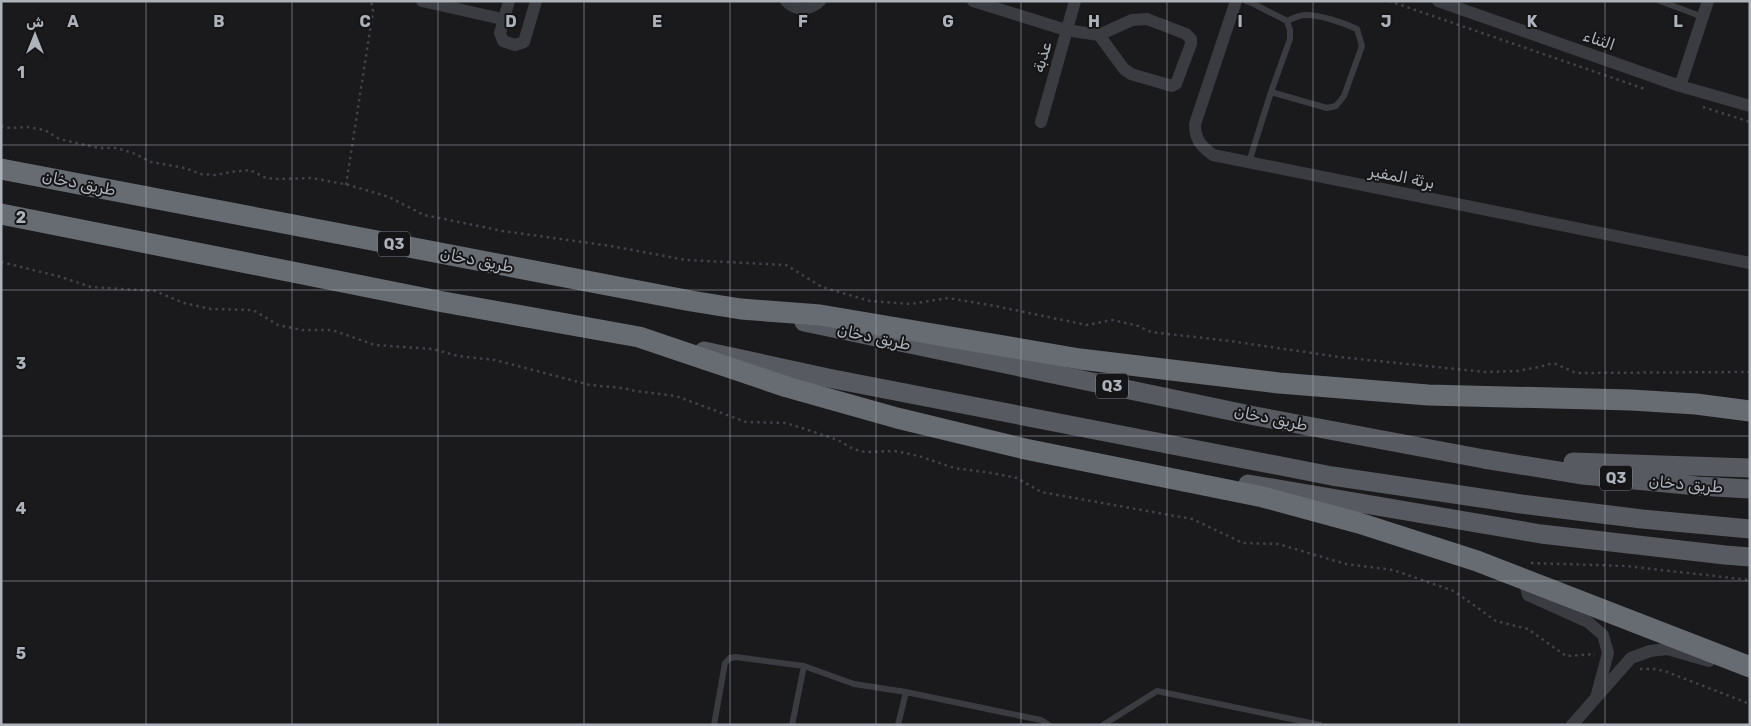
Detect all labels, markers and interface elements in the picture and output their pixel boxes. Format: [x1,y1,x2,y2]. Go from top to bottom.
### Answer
north arrow [10,10,60,60]
text: A [67,12,79,31]
text: B [213,12,225,31]
text: C [359,12,371,31]
text: D [505,12,517,31]
text: E [652,12,662,31]
text: F [798,12,808,31]
text: G [942,12,954,31]
text: H [1088,12,1100,31]
text: I [1237,12,1243,31]
text: J [1381,12,1391,31]
text: K [1527,12,1538,31]
text: L [1673,12,1683,31]
text: ش [26,14,44,31]
street label: الثناء [1581,26,1617,54]
street label: عذبة [1029,39,1056,75]
text: 1 [17,63,25,82]
street label: برثة المفير [1366,161,1436,194]
street label: طريق دخان [40,167,118,200]
text: 2 [16,208,26,227]
road number: Q3 [378,232,410,256]
street label: طريق دخان [438,244,516,277]
street label: طريق دخان [835,320,913,355]
text: 3 [16,354,26,373]
road number: Q3 [1096,374,1128,398]
street label: طريق دخان [1232,402,1310,435]
road number: Q3 [1600,466,1632,490]
street label: طريق دخان [1648,471,1724,498]
text: 4 [16,499,27,518]
text: 5 [16,644,26,663]

